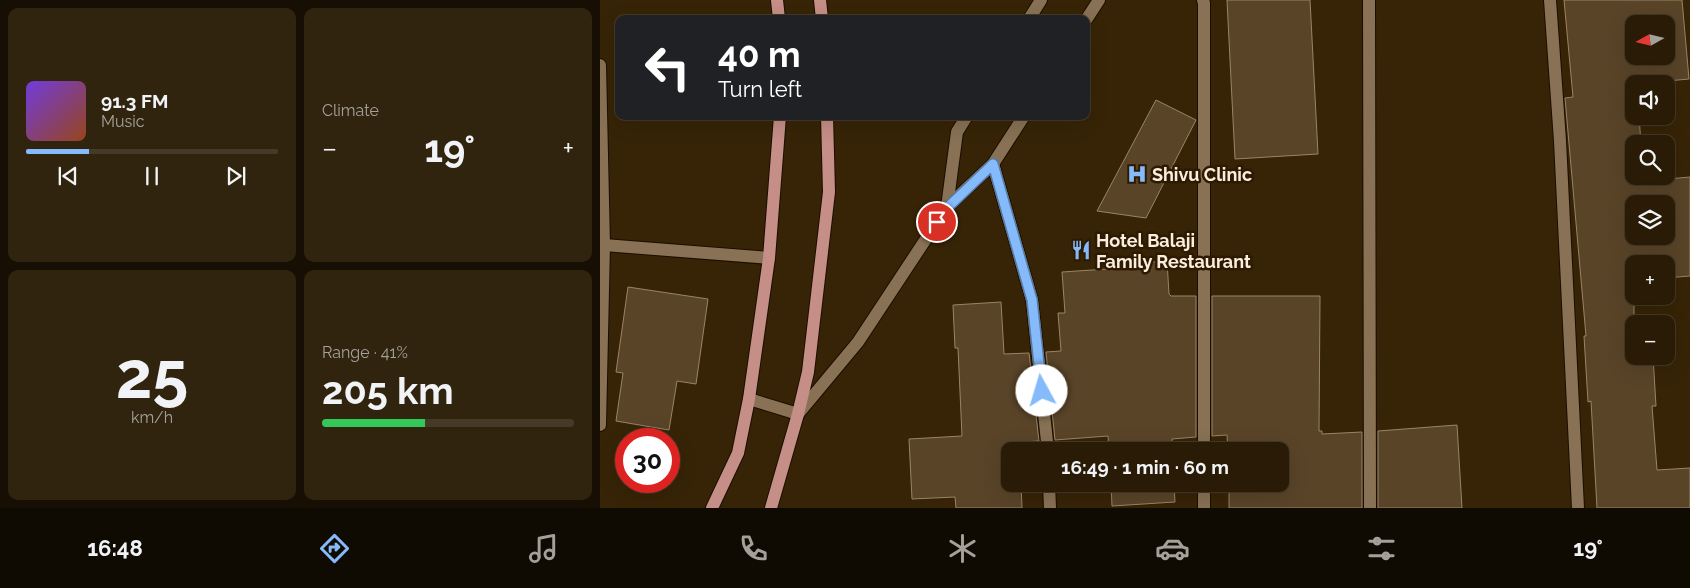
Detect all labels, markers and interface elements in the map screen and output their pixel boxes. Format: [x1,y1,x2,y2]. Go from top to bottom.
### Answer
north arrow [1625,15,1675,65]
map controls [1625,15,1675,365]
text: 40 m [718,34,800,75]
icon: left [635,35,700,100]
button: sound [1625,75,1675,125]
text: Turn left [718,76,802,102]
text: 91.3 FM [101,90,168,112]
text: Climate [322,101,379,120]
text: Music [101,112,145,131]
text: 19° [424,126,475,171]
text: − [322,132,337,165]
text: + [562,132,574,165]
button: search [1625,135,1675,185]
icon: previous [54,162,82,190]
icon: pause [138,162,166,190]
icon: next [222,162,250,190]
hospital icon: Shivu Clinic [1126,163,1148,185]
place label: Shivu Clinic [1152,164,1252,185]
button: layers [1625,195,1675,245]
pin [916,201,958,243]
icon: arrive [923,208,951,236]
place label: Hotel Balaji Family Restaurant [1096,230,1251,272]
restaurant icon: Hotel Balaji Family Restaurant [1070,239,1092,261]
button: + [1625,255,1675,305]
button: − [1625,315,1675,365]
text: 25 [116,337,188,413]
text: Range · 41% [322,343,408,362]
position arrow [1015,364,1067,416]
text: 205 km [322,368,454,413]
text: km/h [131,408,173,427]
speed limit sign: 30 [615,428,680,493]
text: 16:49 · 1 min · 60 m [1061,456,1229,478]
icon: directions [317,531,352,566]
icon: music [526,531,561,566]
icon: phone [736,531,771,566]
icon: climate [945,531,980,566]
icon: car [1155,531,1190,566]
icon: filters [1364,531,1399,566]
text: 16:48 [87,535,143,561]
text: 19° [1573,535,1603,561]

